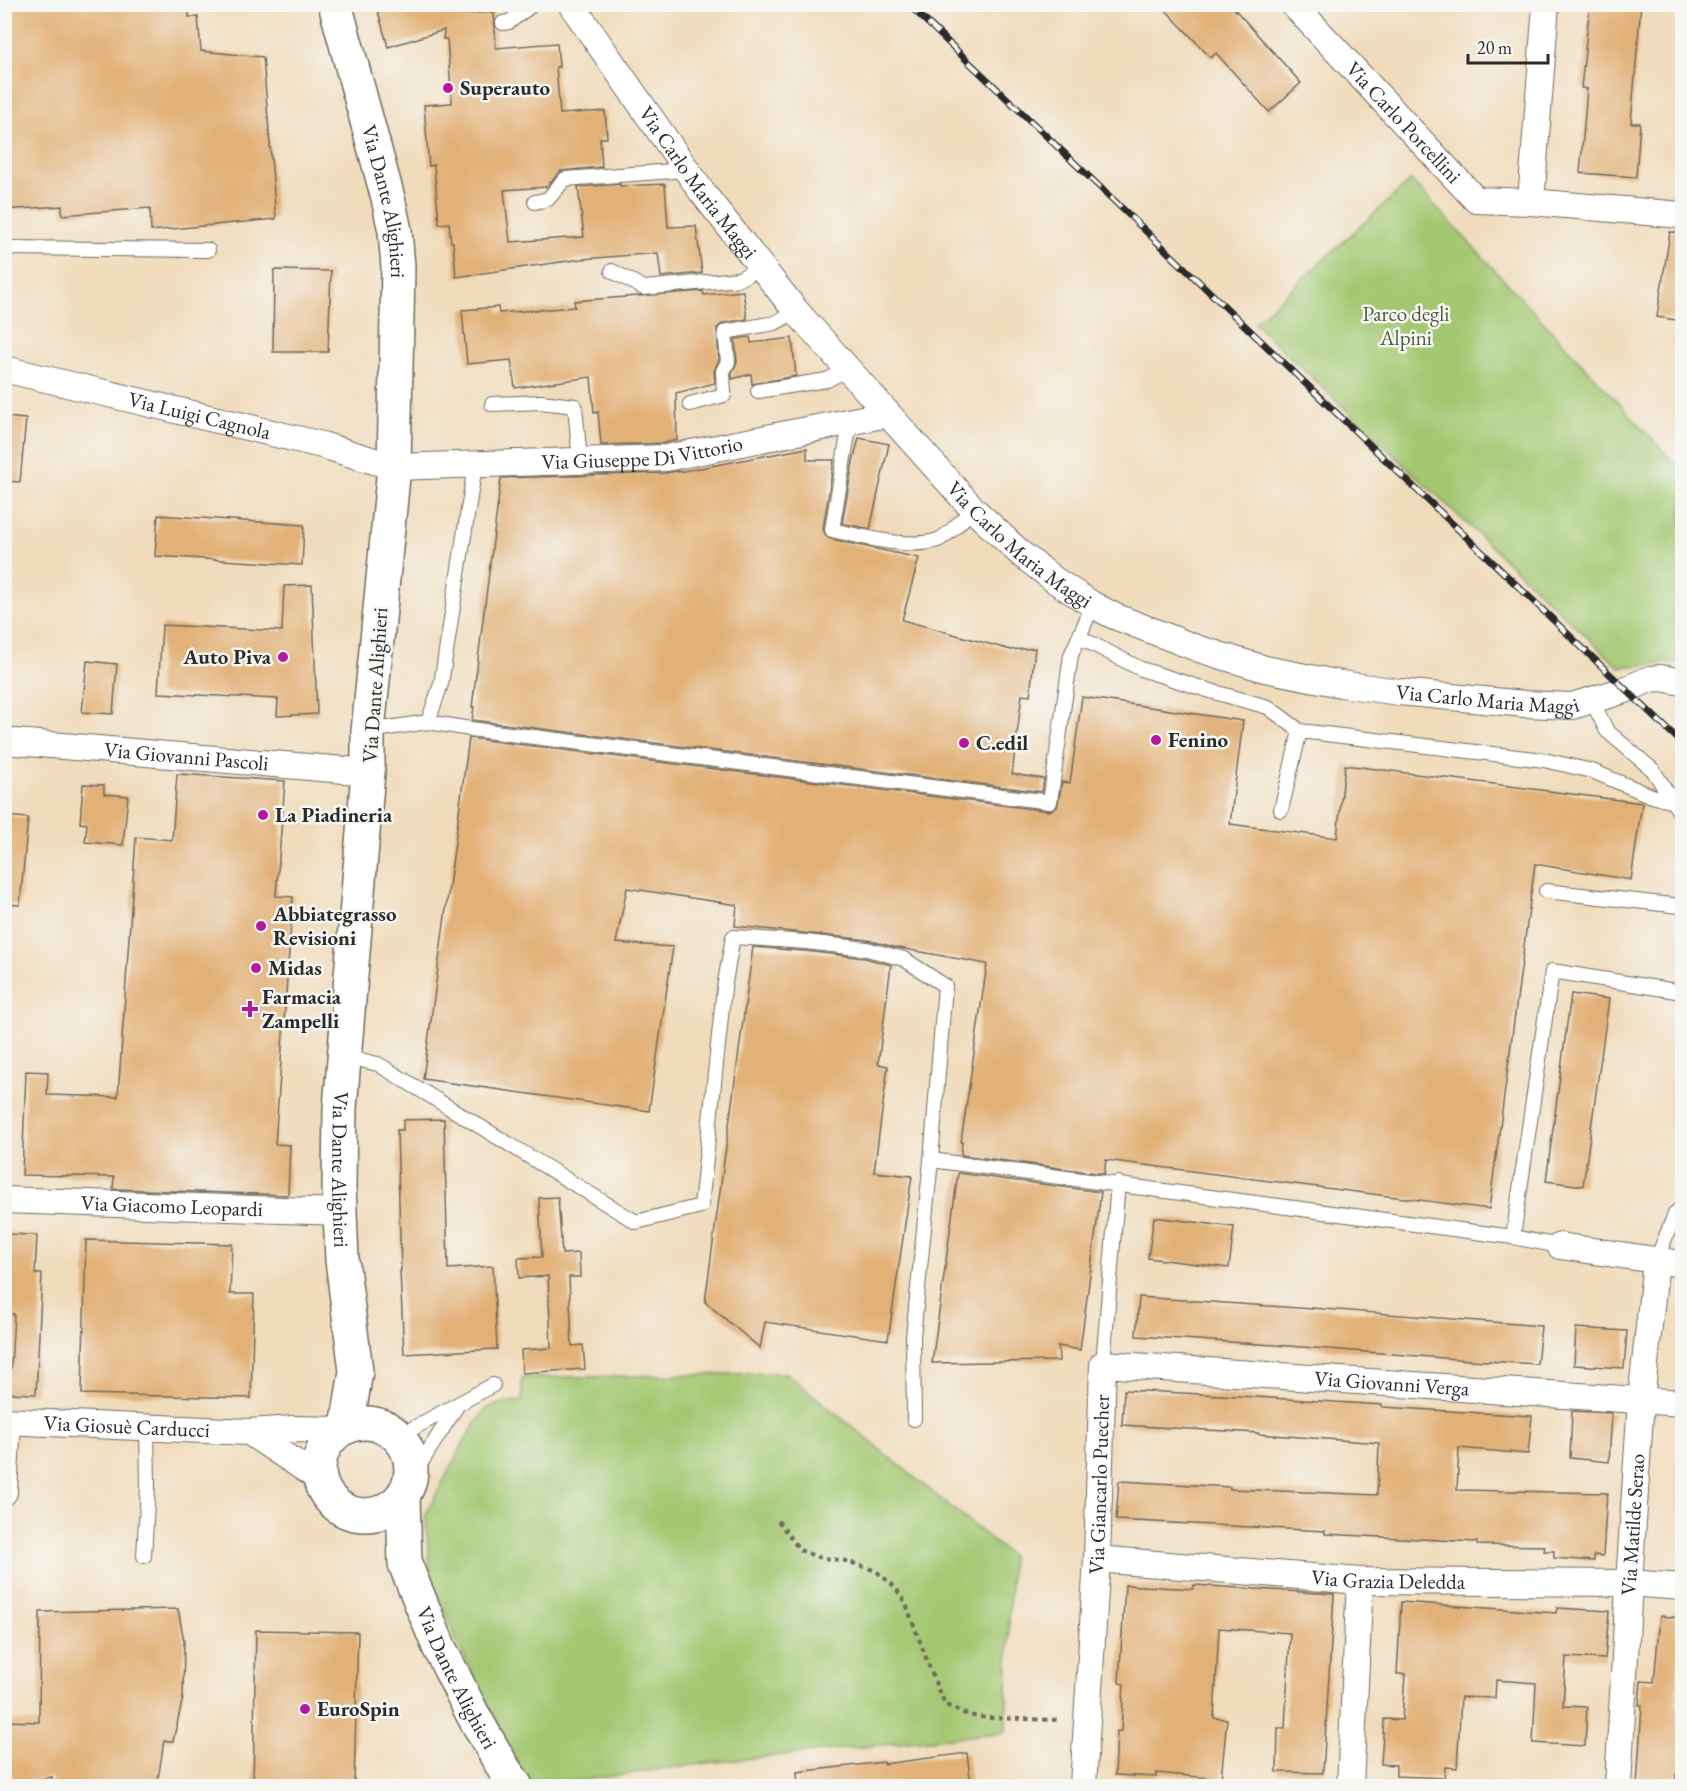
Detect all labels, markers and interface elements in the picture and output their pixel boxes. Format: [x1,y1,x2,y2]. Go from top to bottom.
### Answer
scale bar [1468,27,1548,65]
text: 20 m [1477,36,1512,59]
street label: Via Carlo Porcellini [1340,55,1467,189]
place label: Superauto [460,74,551,101]
marker: Superauto [441,81,455,95]
street label: Via Carlo Maria Maggi [633,100,764,264]
street label: Via Dante Alighieri [356,122,412,278]
park label: Parco degli Alpini [1363,300,1449,351]
street label: Via Luigi Cagnola [126,385,274,445]
street label: Via Giuseppe Di Vittorio [541,429,745,475]
street label: Via Carlo Maria Maggi [941,475,1097,614]
street label: Via Dante Alighieri [356,606,393,764]
place label: Auto Piva [182,643,272,670]
marker: Auto Piva [276,650,290,664]
street label: Via Carlo Maria Maggi [1395,678,1582,719]
place label: Fenino [1168,726,1229,753]
place label: C.edil [976,729,1028,756]
marker: Fenino [1149,733,1163,747]
street label: Via Giovanni Pascoli [103,736,270,776]
marker: C.edil [957,736,971,750]
place label: La Piadineria [275,801,393,828]
marker: La Piadineria [256,808,270,822]
place label: Abbiategrasso Revisioni [272,900,397,951]
marker: Abbiategrasso Revisioni [254,919,268,933]
place label: Midas [268,954,322,981]
marker: Midas [249,961,263,975]
place label: Farmacia Zampelli [262,983,342,1034]
marker: Farmacia Zampelli [243,1002,257,1016]
street label: Via Dante Alighieri [326,1091,355,1248]
street label: Via Giacomo Leopardi [80,1189,263,1222]
street label: Via Giovanni Verga [1313,1364,1471,1402]
street label: Via Giancarlo Puecher [1082,1394,1115,1575]
street label: Via Giosuè Carducci [43,1409,211,1443]
street label: Via Matilde Serao [1614,1453,1650,1596]
street label: Via Grazia Deledda [1310,1563,1466,1595]
street label: Via Dante Alighieri [411,1602,504,1754]
place label: EuroSpin [317,1695,400,1722]
marker: EuroSpin [298,1702,312,1716]

